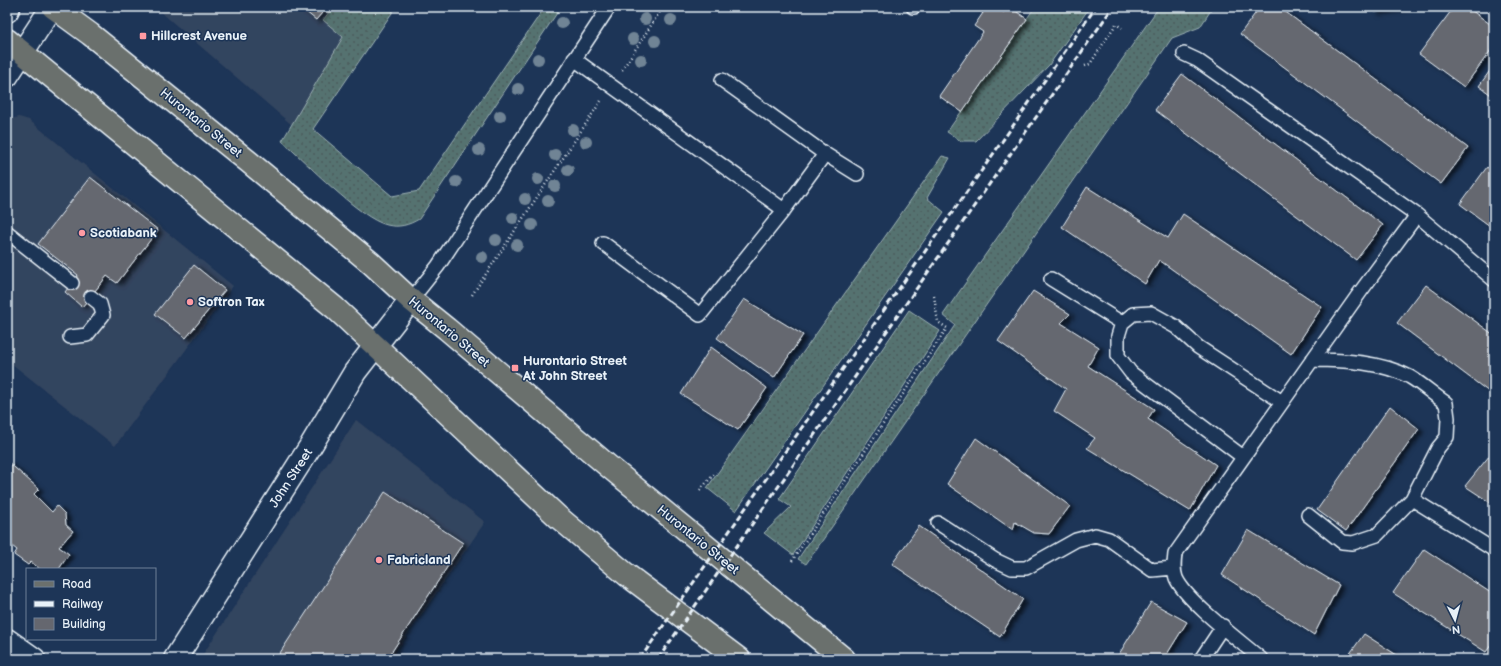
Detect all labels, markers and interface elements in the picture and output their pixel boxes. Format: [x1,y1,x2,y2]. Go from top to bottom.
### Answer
place label: Hillcrest Avenue [151,28,247,44]
marker: Hillcrest Avenue [138,31,148,41]
street label: Hurontario Street [157,85,245,161]
place label: Scotiabank [90,225,157,241]
marker: Scotiabank [77,228,87,238]
street label: Hurontario Street [405,293,493,371]
place label: Softron Tax [198,294,265,310]
marker: Softron Tax [185,297,195,307]
place label: Hurontario Street At John Street [522,353,627,384]
marker: Hurontario Street At John Street [510,363,520,373]
street label: John Street [266,445,316,511]
street label: Hurontario Street [654,502,742,578]
place label: Fabricland [387,552,451,568]
marker: Fabricland [374,555,384,565]
legend [26,568,156,640]
text: Road [62,577,91,592]
text: Railway [62,597,104,612]
north arrow [1435,600,1475,640]
text: Building [62,617,106,632]
text: N [1451,623,1461,636]

